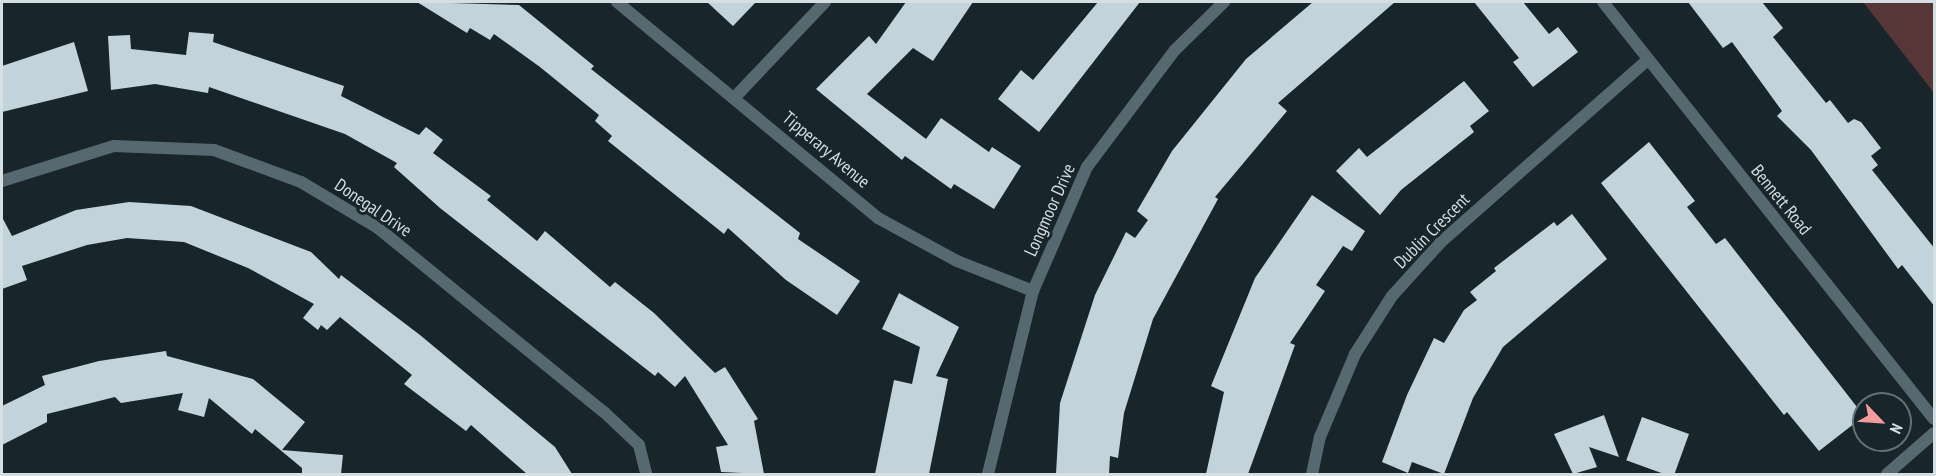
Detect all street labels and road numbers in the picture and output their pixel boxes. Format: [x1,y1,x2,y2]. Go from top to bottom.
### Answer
street label: Tipperary Avenue [778,107,874,193]
street label: Longmoor Drive [1020,160,1080,260]
street label: Bennett Road [1746,161,1816,239]
street label: Donegal Drive [330,174,416,242]
street label: Dublin Crescent [1390,189,1474,273]

